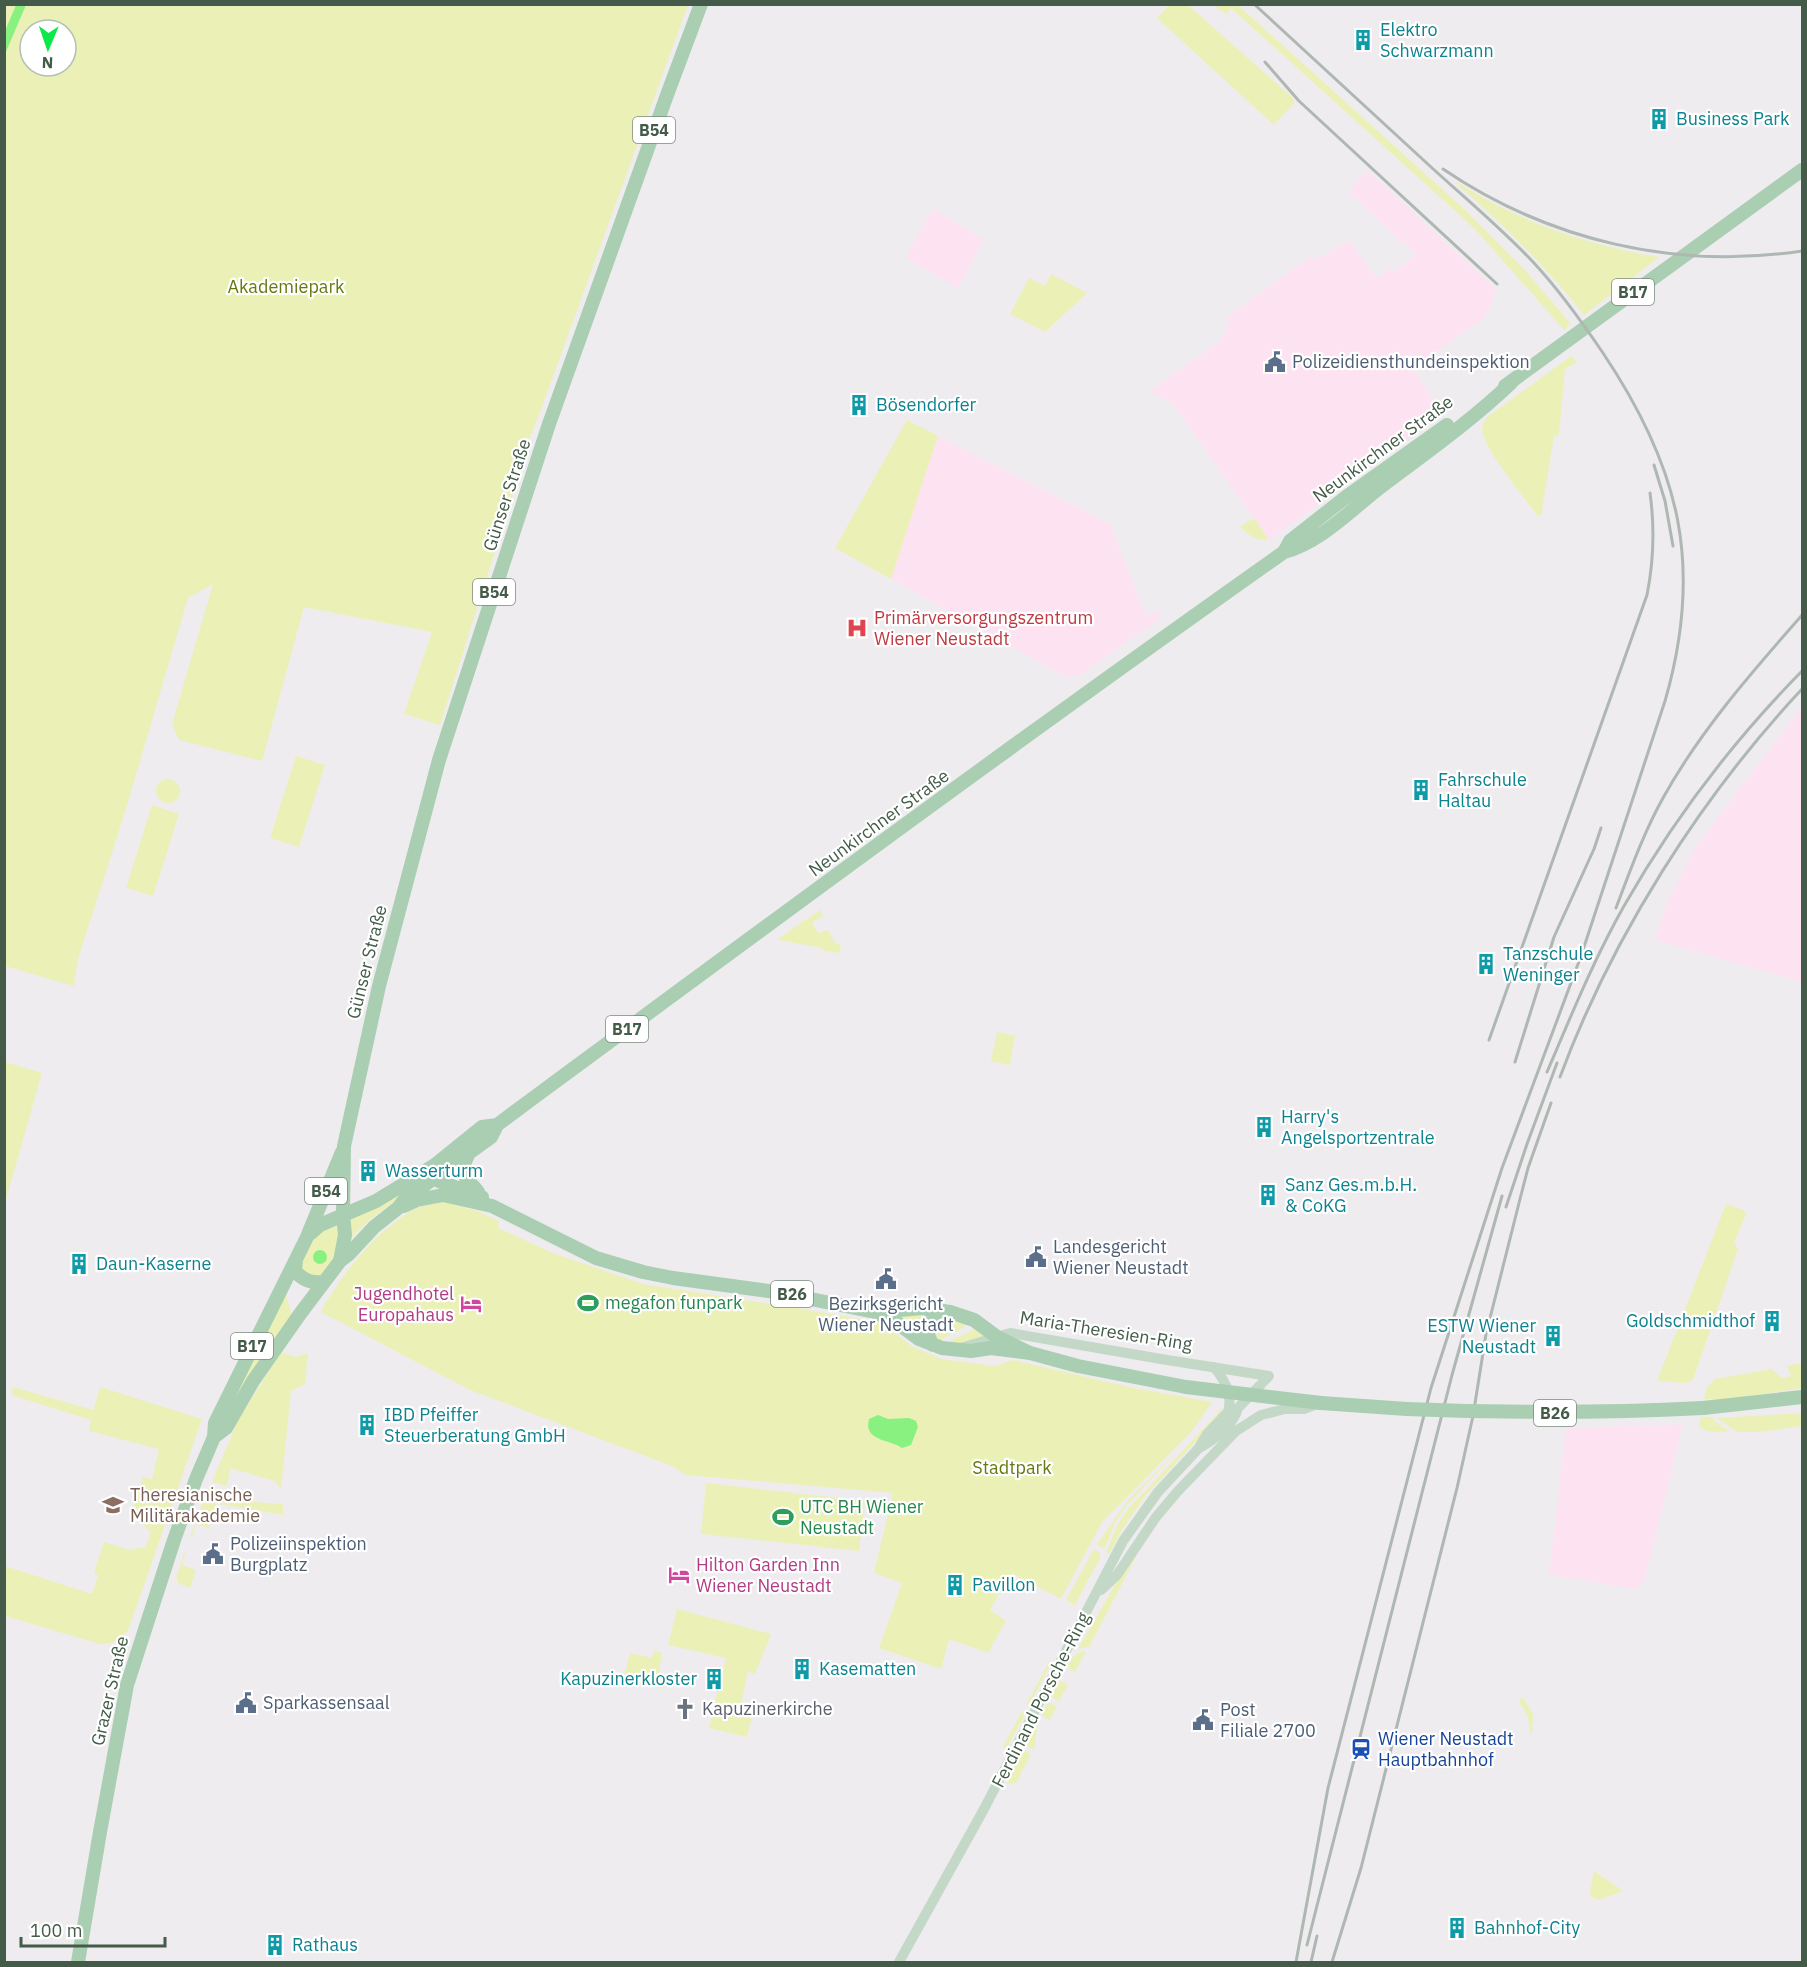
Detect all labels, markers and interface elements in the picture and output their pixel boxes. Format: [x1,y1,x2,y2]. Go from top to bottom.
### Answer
north arrow [18,18,78,78]
place label: Elektro Schwarzmann [1380,18,1494,62]
building icon: Elektro Schwarzmann [1351,28,1375,52]
text: N [41,53,54,73]
building icon: Business Park [1647,107,1671,131]
place label: Business Park [1676,107,1790,130]
road number: B54 [633,117,675,143]
park label: Akademiepark [227,275,345,298]
road number: B17 [1612,279,1654,305]
public building icon: Polizeidiensthundeinspektion [1263,350,1287,374]
place label: Polizeidiensthundeinspektion [1292,350,1530,373]
street label: Neunkirchner Straße [1308,390,1458,507]
building icon: Bösendorfer [847,393,871,417]
place label: Bösendorfer [876,393,977,416]
street label: Günser Straße [478,436,536,554]
road number: B54 [473,579,515,605]
place label: Primärversorgungszentrum Wiener Neustadt [874,606,1093,650]
hospital icon: Primärversorgungszentrum Wiener Neustadt [845,616,869,640]
street label: Neunkirchner Straße [804,764,954,881]
place label: Fahrschule Haltau [1438,768,1527,812]
building icon: Fahrschule Haltau [1409,778,1433,802]
street label: Günser Straße [341,902,392,1021]
place label: Tanzschule Weninger [1503,942,1593,986]
building icon: Tanzschule Weninger [1474,952,1498,976]
road number: B17 [606,1016,648,1042]
place label: Harry's Angelsportzentrale [1281,1105,1435,1149]
building icon: Harry's Angelsportzentrale [1252,1115,1276,1139]
building icon: Wasserturm [356,1159,380,1183]
place label: Wasserturm [385,1159,483,1182]
place label: Sanz Ges.m.b.H. & CoKG [1285,1173,1417,1217]
road number: B54 [305,1178,347,1204]
building icon: Sanz Ges.m.b.H. & CoKG [1256,1183,1280,1207]
place label: Landesgericht Wiener Neustadt [1053,1235,1189,1279]
public building icon: Landesgericht Wiener Neustadt [1024,1245,1048,1269]
building icon: Daun-Kaserne [67,1252,91,1276]
place label: Daun-Kaserne [96,1252,212,1275]
public building icon: Bezirksgericht Wiener Neustadt [874,1267,898,1291]
road number: B26 [771,1281,813,1307]
place label: Jugendhotel Europahaus [353,1282,454,1326]
sports icon: megafon funpark [576,1291,600,1315]
place label: megafon funpark [605,1291,743,1314]
hotel icon: Jugendhotel Europahaus [459,1292,483,1316]
place label: Bezirksgericht Wiener Neustadt [818,1292,954,1336]
street label: Maria-Theresien-Ring [1018,1306,1194,1356]
place label: Goldschmidthof [1626,1309,1755,1332]
building icon: Goldschmidthof [1760,1309,1784,1333]
place label: ESTW Wiener Neustadt [1427,1314,1536,1358]
building icon: ESTW Wiener Neustadt [1541,1324,1565,1348]
road number: B17 [231,1333,273,1359]
road number: B26 [1534,1400,1576,1426]
place label: IBD Pfeiffer Steuerberatung GmbH [384,1403,566,1447]
building icon: IBD Pfeiffer Steuerberatung GmbH [355,1413,379,1437]
park label: Stadtpark [972,1456,1052,1479]
place label: Theresianische Militärakademie [130,1483,260,1527]
school or university icon: Theresianische Militärakademie [101,1493,125,1517]
place label: UTC BH Wiener Neustadt [800,1495,924,1539]
sports icon: UTC BH Wiener Neustadt [771,1505,795,1529]
place label: Polizeiinspektion Burgplatz [230,1532,367,1576]
public building icon: Polizeiinspektion Burgplatz [201,1542,225,1566]
place label: Hilton Garden Inn Wiener Neustadt [696,1553,840,1597]
hotel icon: Hilton Garden Inn Wiener Neustadt [667,1563,691,1587]
building icon: Pavillon [943,1573,967,1597]
place label: Pavillon [972,1573,1036,1596]
street label: Ferdinand Porsche-Ring [986,1608,1095,1791]
street label: Grazer Straße [86,1634,133,1748]
building icon: Kasematten [790,1657,814,1681]
place label: Kasematten [819,1657,916,1680]
place label: Kapuzinerkloster [560,1667,697,1690]
building icon: Kapuzinerkloster [702,1667,726,1691]
public building icon: Sparkassensaal [234,1691,258,1715]
place label: Sparkassensaal [263,1691,390,1714]
church icon: Kapuzinerkirche [673,1697,697,1721]
place label: Kapuzinerkirche [702,1697,833,1720]
place label: Post Filiale 2700 [1220,1698,1316,1742]
public building icon: Post Filiale 2700 [1191,1708,1215,1732]
place label: Wiener Neustadt Hauptbahnhof [1378,1727,1514,1771]
station icon: Wiener Neustadt Hauptbahnhof [1349,1737,1373,1761]
scale bar [21,1910,165,1948]
building icon: Bahnhof-City [1445,1916,1469,1940]
place label: Bahnhof-City [1474,1916,1580,1939]
text: 100 m [30,1919,82,1942]
building icon: Rathaus [263,1933,287,1957]
place label: Rathaus [292,1933,358,1956]

